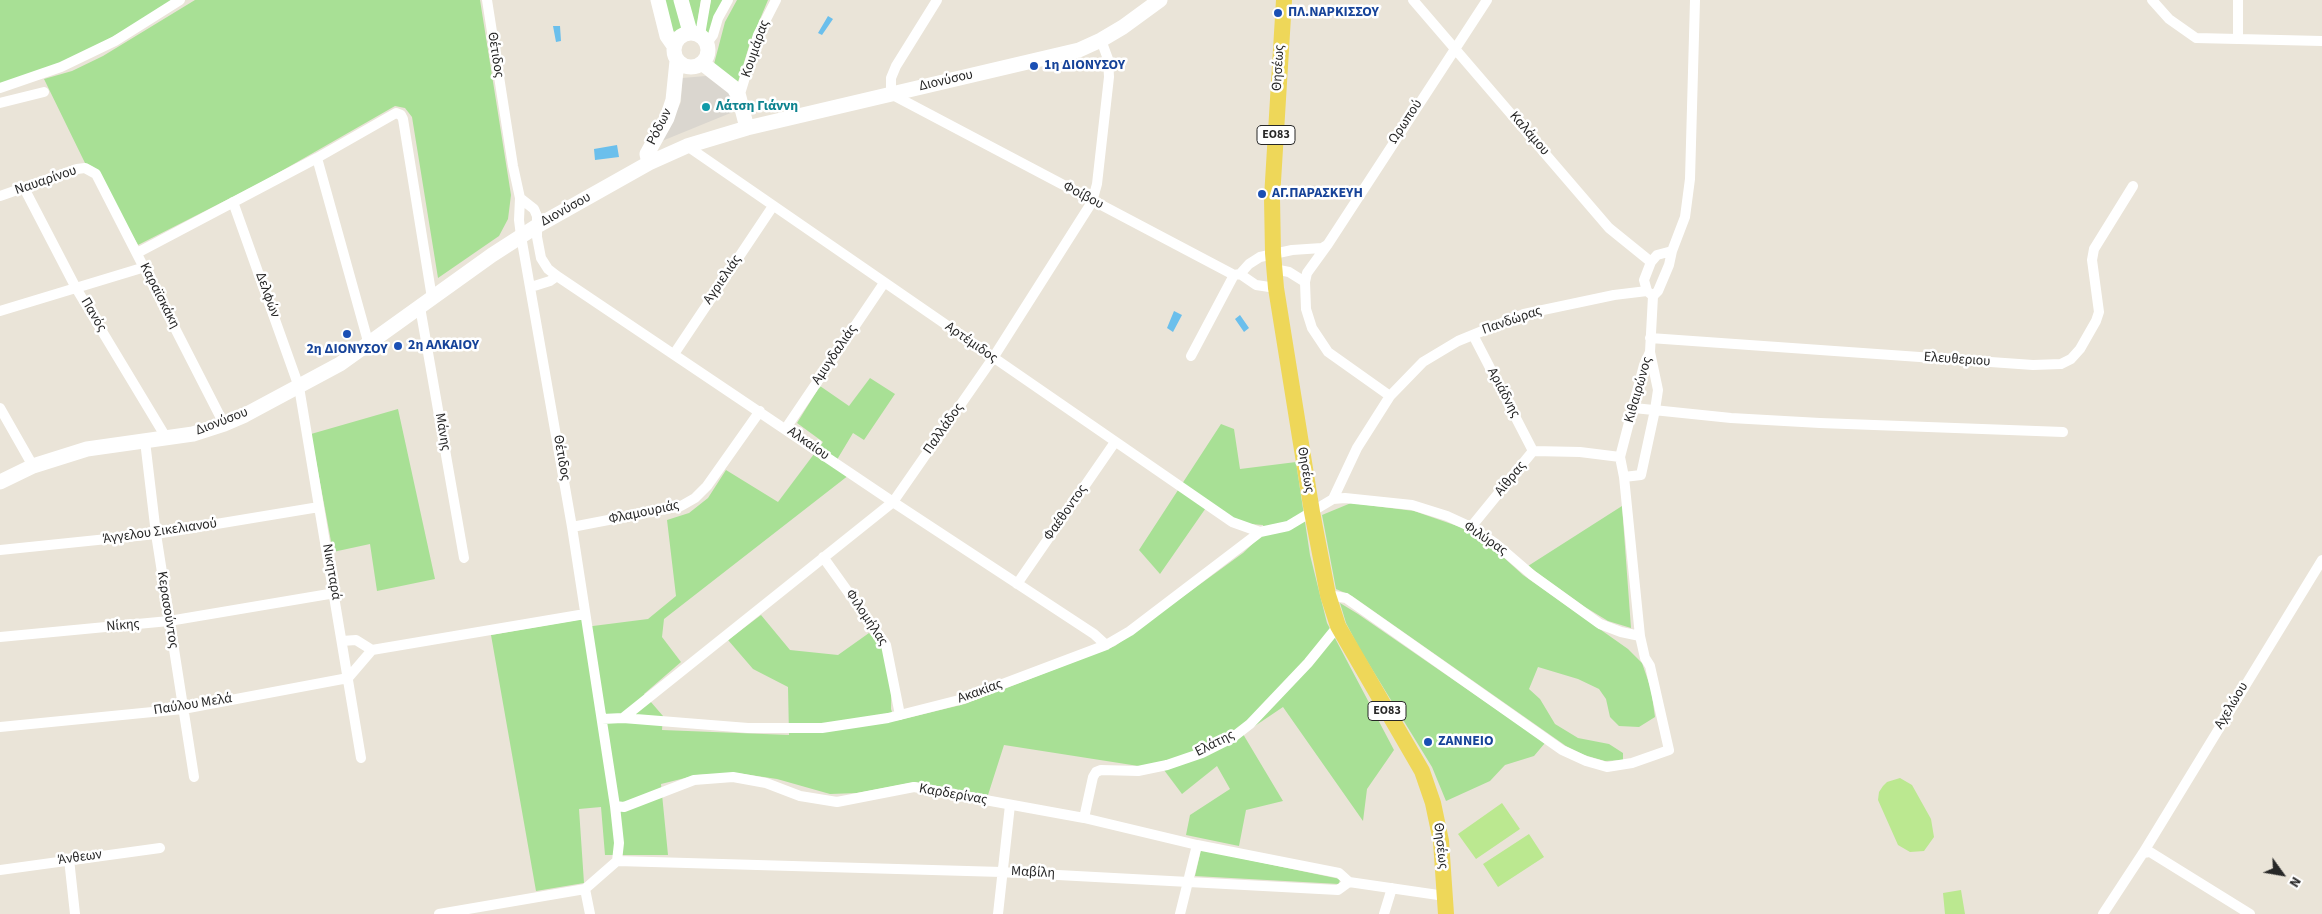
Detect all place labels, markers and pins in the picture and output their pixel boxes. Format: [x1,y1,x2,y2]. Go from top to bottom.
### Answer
place label: ΠΛ.ΝΑΡΚΙΣΣΟΥ [1288,5,1379,21]
marker: ΠΛ.ΝΑΡΚΙΣΣΟΥ [1272,7,1284,19]
place label: 1η ΔΙΟΝΥΣΟΥ [1044,58,1125,74]
marker: 1η ΔΙΟΝΥΣΟΥ [1028,60,1040,72]
place label: Λάτση Γιάννη [716,99,798,115]
marker: Λάτση Γιάννη [700,101,712,113]
place label: ΑΓ.ΠΑΡΑΣΚΕΥΗ [1272,186,1363,202]
marker: ΑΓ.ΠΑΡΑΣΚΕΥΗ [1256,188,1268,200]
marker: 2η ΔΙΟΝΥΣΟΥ [341,328,353,340]
place label: 2η ΑΛΚΑΙΟΥ [408,338,479,354]
marker: 2η ΑΛΚΑΙΟΥ [392,340,404,352]
place label: 2η ΔΙΟΝΥΣΟΥ [306,342,388,358]
place label: ΖΑΝΝΕΙΟ [1438,734,1494,750]
marker: ΖΑΝΝΕΙΟ [1422,736,1434,748]

